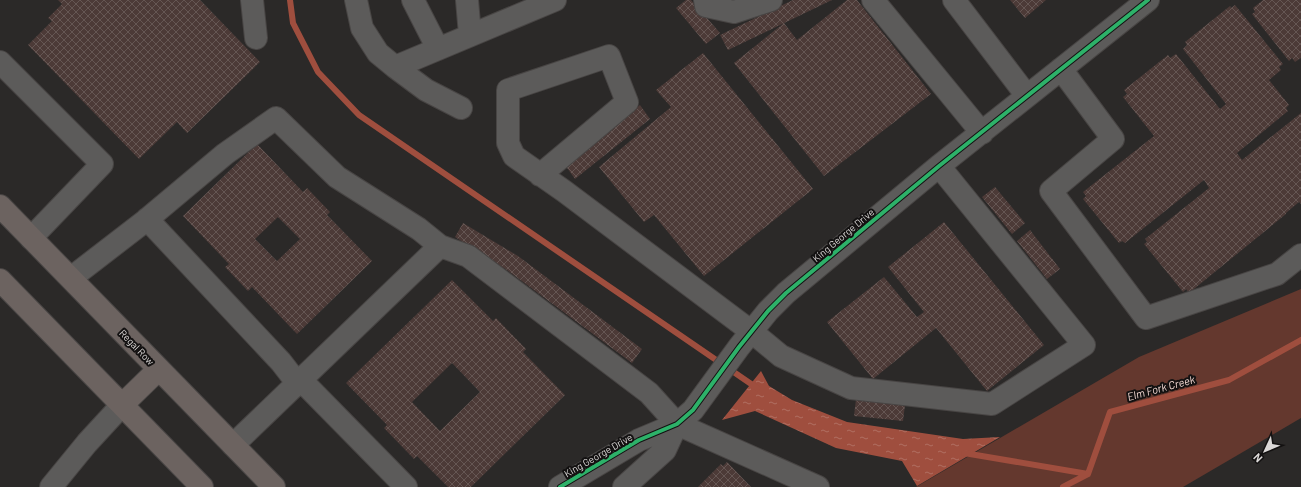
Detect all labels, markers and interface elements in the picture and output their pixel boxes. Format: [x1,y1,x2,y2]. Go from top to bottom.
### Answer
street label: King George Drive [810,206,876,264]
street label: Regal Row [117,327,157,367]
water label: Elm Fork Creek [1126,372,1197,403]
street label: King George Drive [562,431,634,479]
north arrow [1245,431,1285,471]
text: N [1250,451,1265,465]

